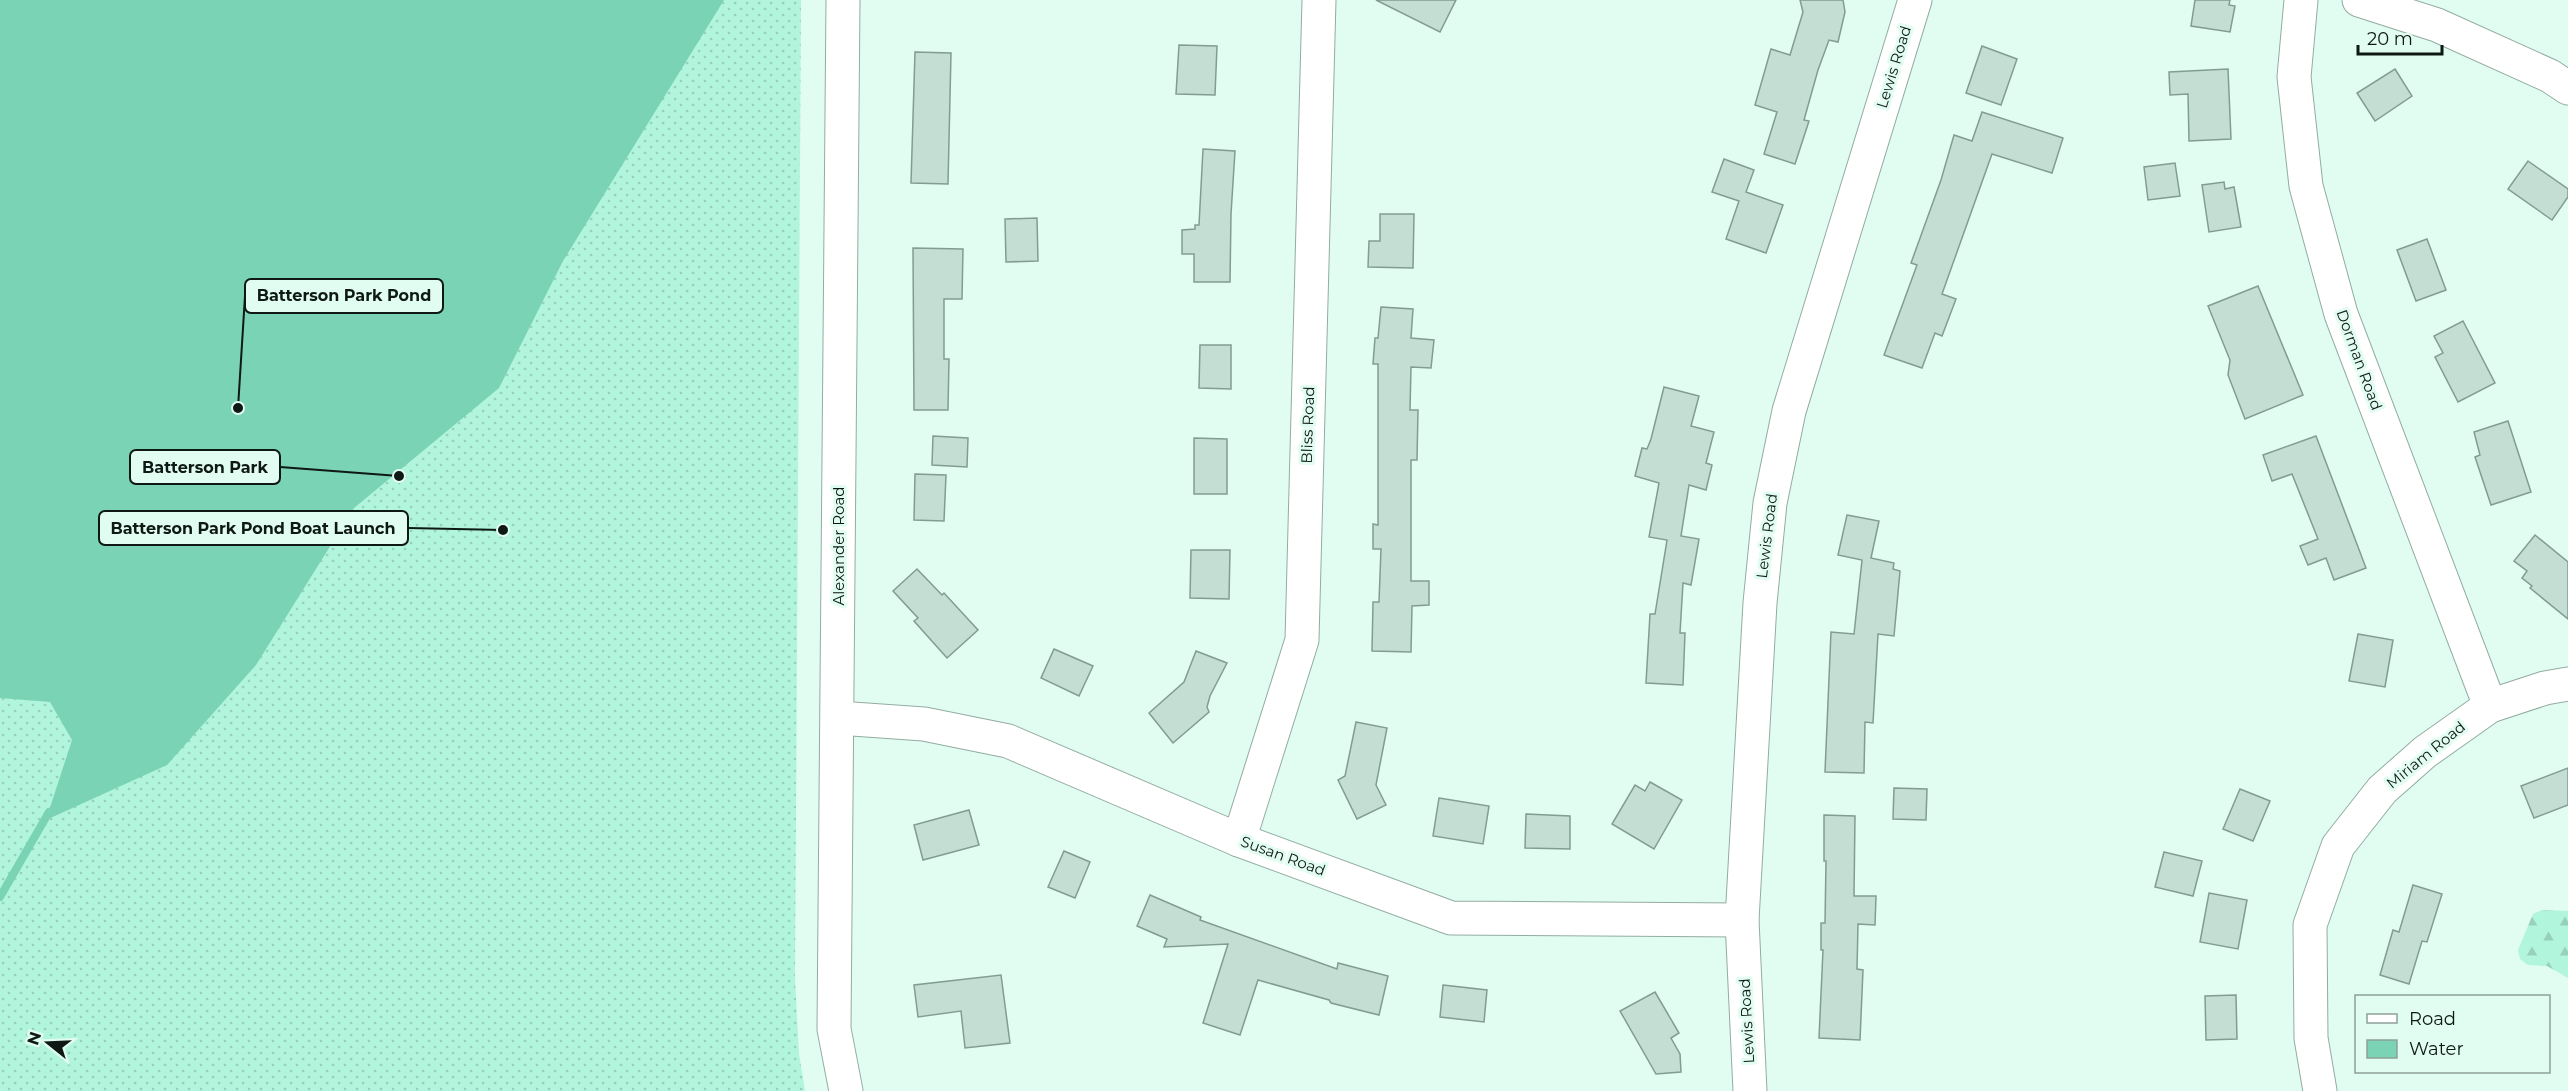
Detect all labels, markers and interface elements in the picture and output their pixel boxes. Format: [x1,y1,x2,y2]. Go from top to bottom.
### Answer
scale bar [2358,18,2442,56]
street label: Lewis Road [1872,23,1915,110]
text: 20 m [2367,28,2413,50]
callout: Batterson Park Pond [245,279,443,313]
text: Batterson Park Pond [257,286,431,305]
street label: Dorman Road [2332,307,2386,413]
street label: Bliss Road [1297,386,1318,464]
callout: Batterson Park [130,450,280,484]
text: Batterson Park [142,458,268,477]
street label: Alexander Road [829,487,848,605]
street label: Lewis Road [1752,492,1781,579]
callout: Batterson Park Pond Boat Launch [99,511,408,545]
text: Batterson Park Pond Boat Launch [110,519,396,538]
street label: Miriam Road [2382,717,2469,792]
street label: Susan Road [1238,831,1328,880]
street label: Lewis Road [1735,978,1758,1064]
legend [2355,995,2550,1073]
text: Road [2409,1008,2456,1030]
north arrow [18,1013,78,1073]
text: N [23,1029,45,1048]
text: Water [2409,1038,2464,1060]

